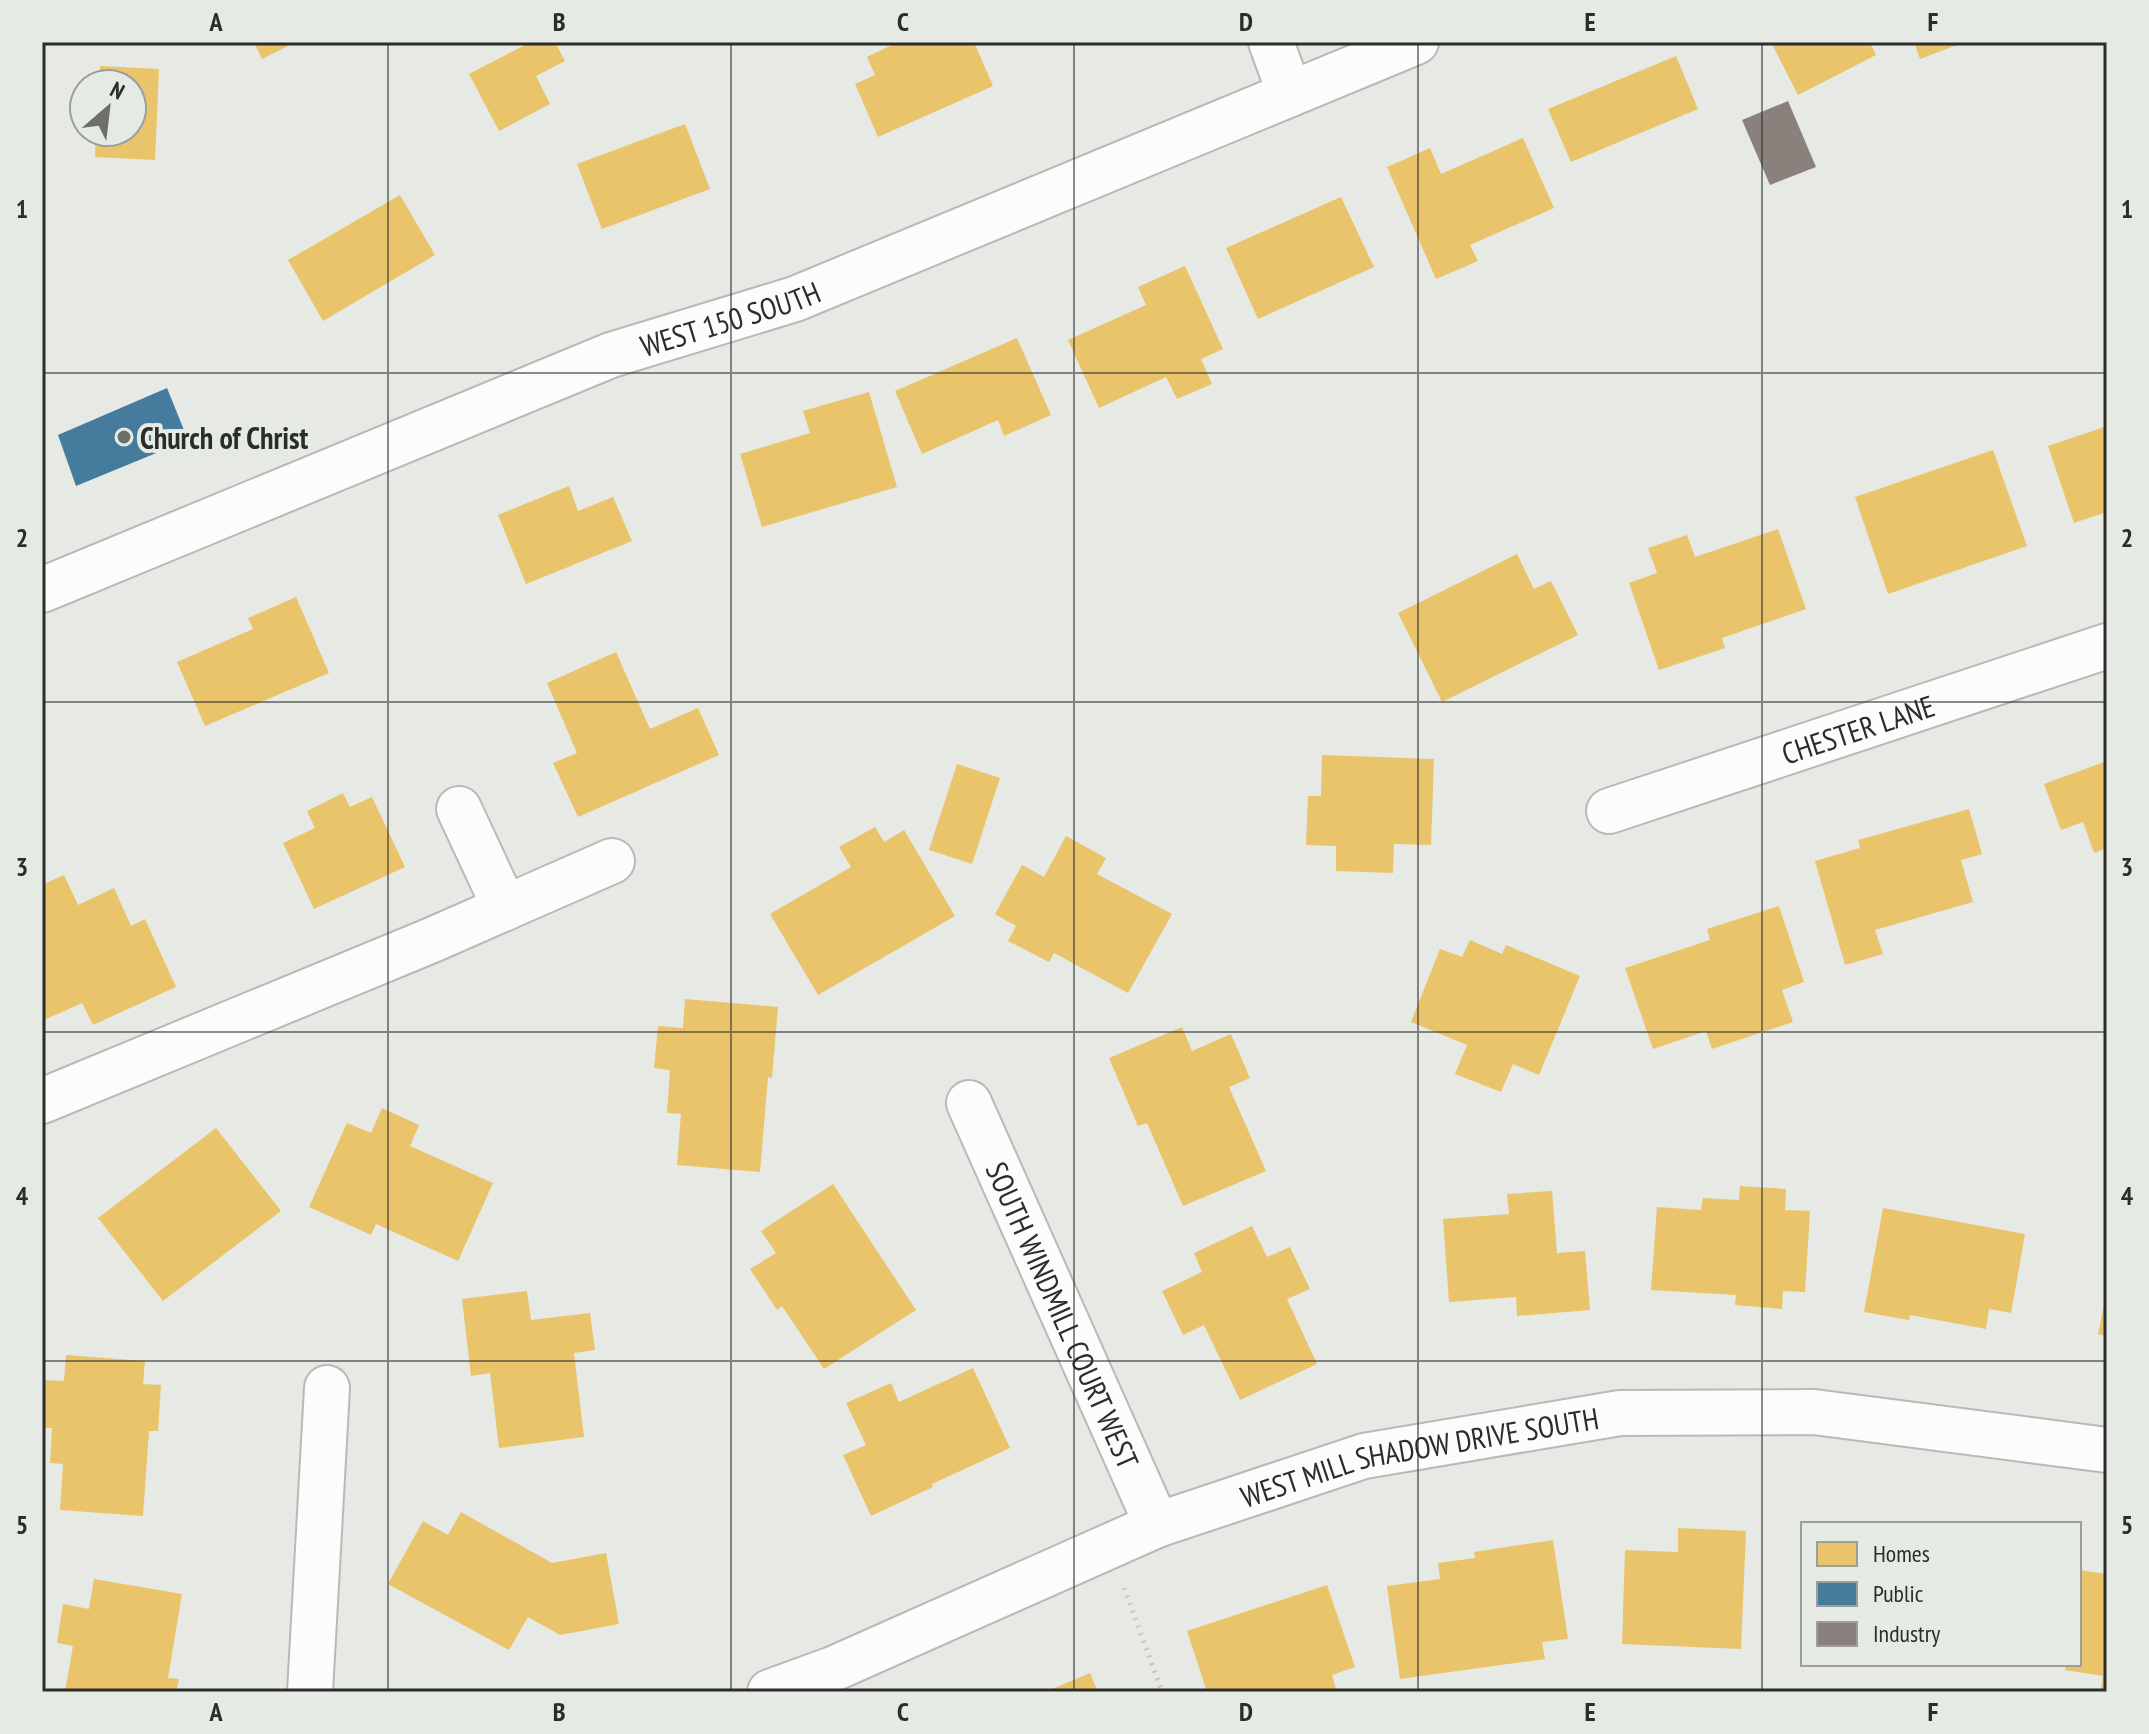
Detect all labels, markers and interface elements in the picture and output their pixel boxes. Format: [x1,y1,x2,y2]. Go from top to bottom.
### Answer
text: A [208,5,223,38]
text: B [553,5,566,38]
text: C [897,5,909,38]
text: D [1239,5,1253,38]
text: E [1584,5,1596,38]
text: F [1928,5,1939,38]
north arrow [68,68,148,148]
text: N [106,75,129,105]
text: 1 [16,192,28,225]
text: 1 [2121,192,2133,225]
street label: WEST 150 SOUTH [635,271,826,365]
place label: Church of Christ [140,418,309,457]
marker: Church of Christ [115,428,133,446]
text: 2 [16,521,28,554]
text: 2 [2121,521,2133,554]
street label: CHESTER LANE [1776,685,1939,772]
text: 3 [16,850,28,883]
text: 3 [2121,850,2133,883]
street label: SOUTH WINDMILL COURT WEST [978,1156,1149,1474]
text: 4 [16,1179,29,1212]
text: 4 [2121,1179,2134,1212]
street label: WEST MILL SHADOW DRIVE SOUTH [1235,1397,1601,1515]
text: 5 [16,1508,28,1541]
text: 5 [2121,1508,2133,1541]
legend [1801,1522,2081,1666]
text: Homes [1873,1538,1930,1569]
text: Public [1873,1578,1924,1609]
text: Industry [1873,1618,1940,1649]
text: A [208,1695,223,1728]
text: B [553,1695,566,1728]
text: C [897,1695,909,1728]
text: D [1239,1695,1253,1728]
text: E [1584,1695,1596,1728]
text: F [1928,1695,1939,1728]

